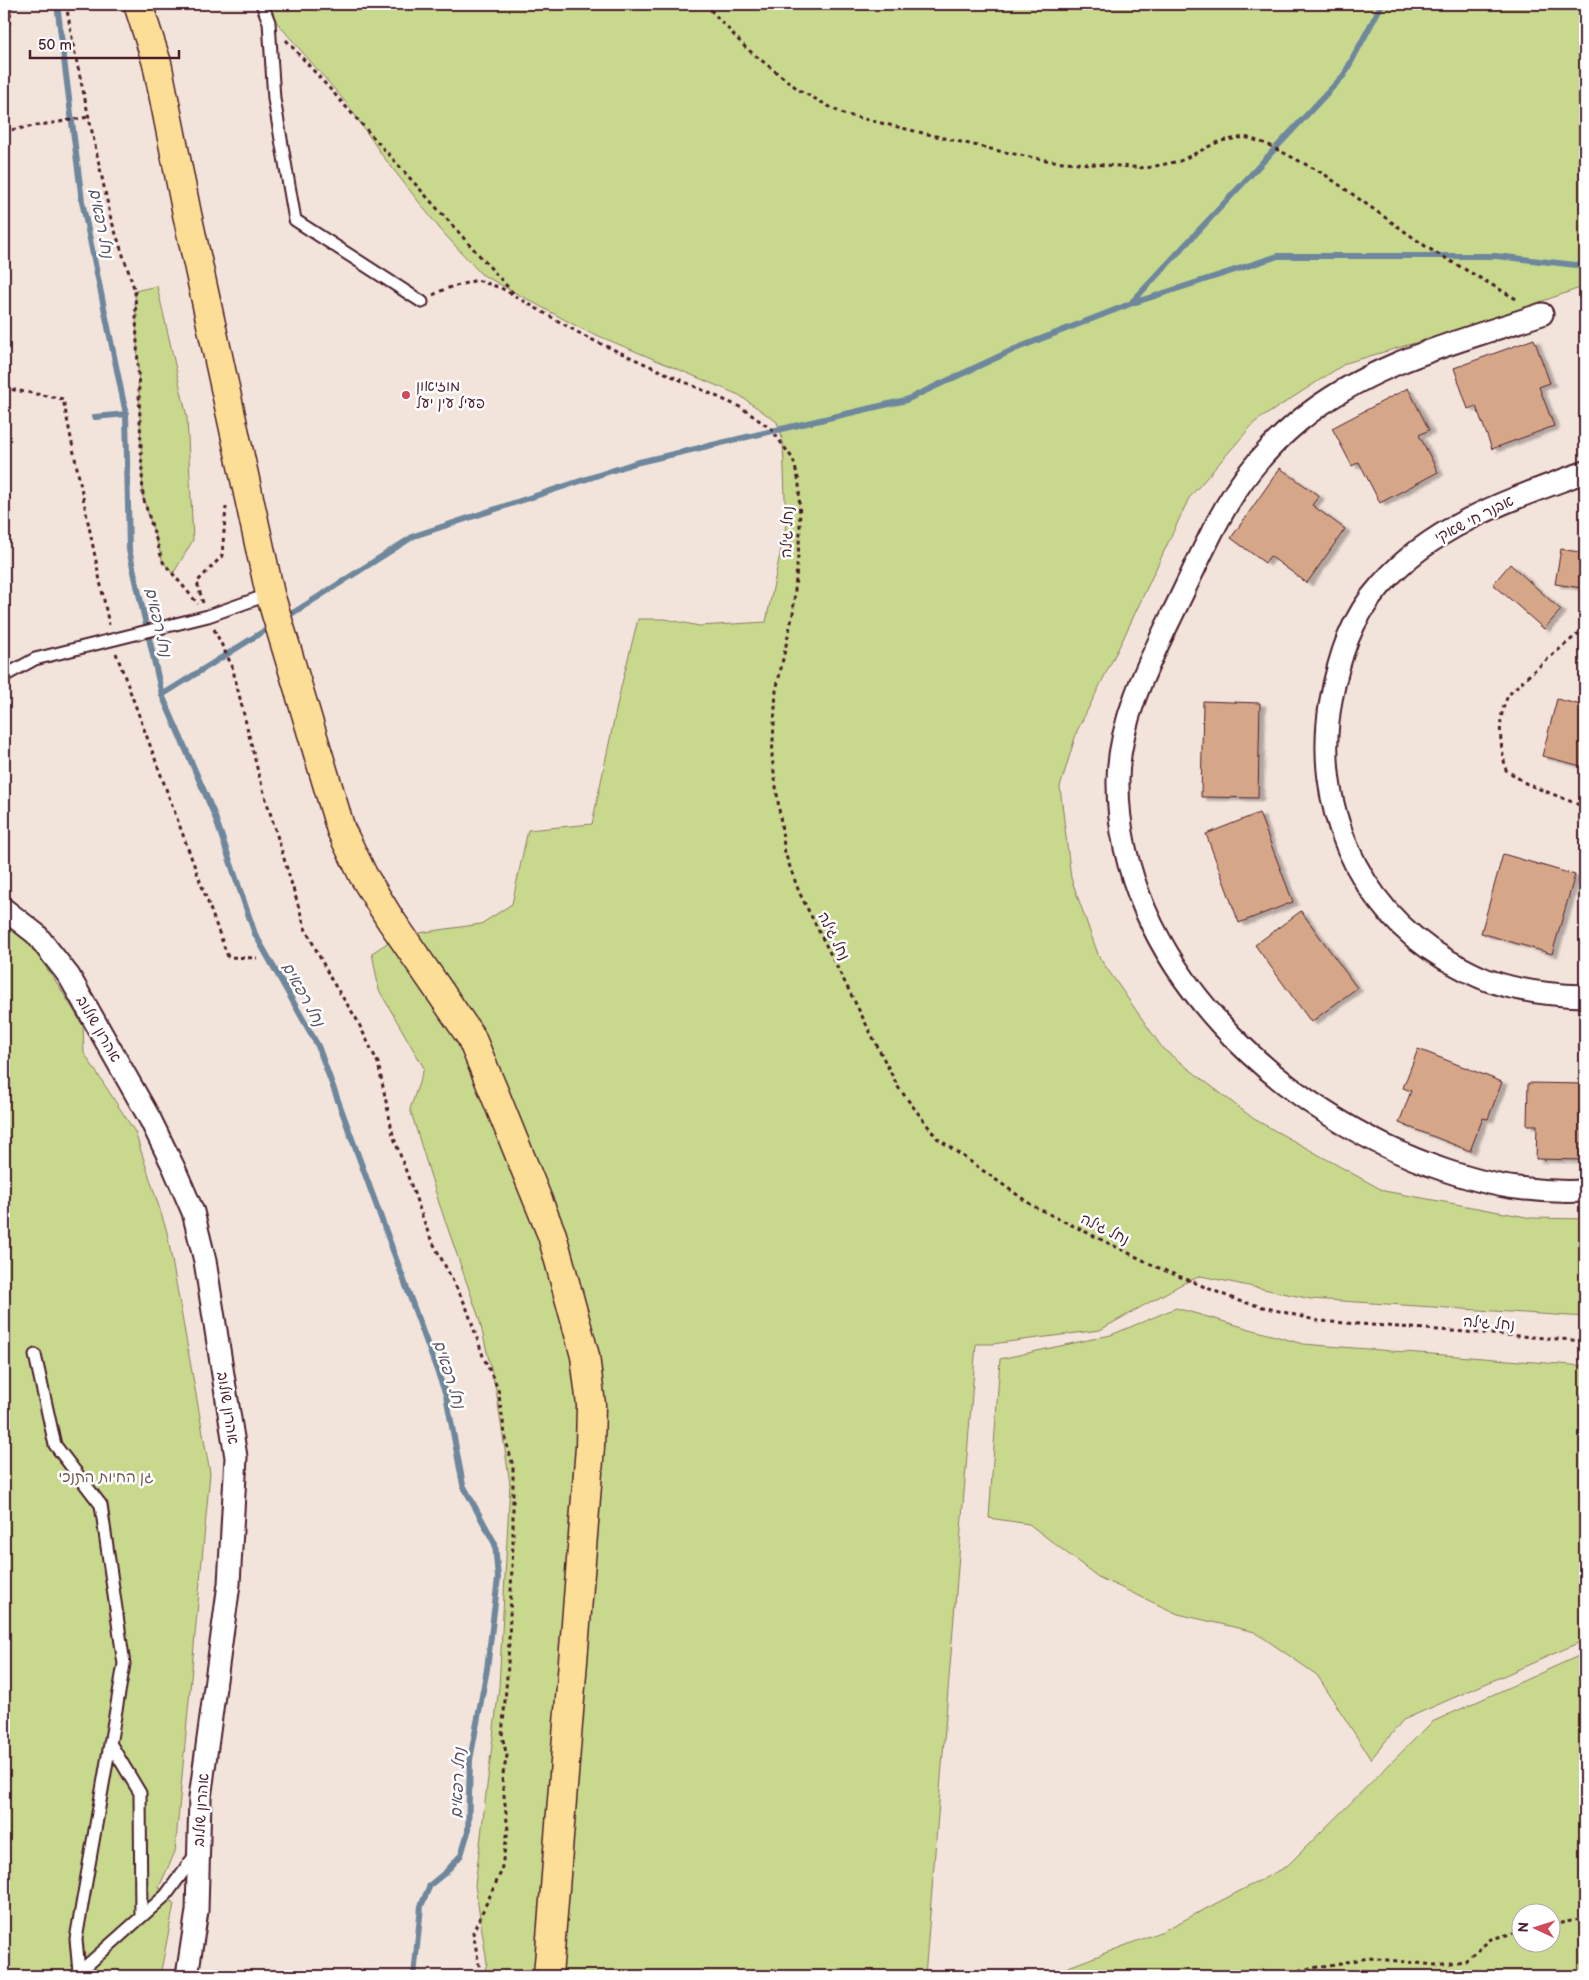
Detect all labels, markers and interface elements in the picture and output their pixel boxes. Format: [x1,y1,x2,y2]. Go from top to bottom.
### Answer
scale bar [30,28,179,60]
text: 50 m [38,36,72,55]
water label: נחל רפאים [84,187,117,261]
place label: מוזיאון פעיל עין יעל [416,377,485,413]
marker: מוזיאון פעיל עין יעל [400,389,412,401]
street label: אבנר חי שאקי [1432,491,1517,547]
street label: נחל גילה [777,506,798,558]
water label: נחל רפאים [140,586,175,660]
street label: נחל גילה [813,909,854,964]
water label: נחל רפאים [277,959,329,1031]
street label: אהרון שולוב [72,993,125,1066]
street label: נחל גילה [1077,1210,1132,1249]
street label: נחל גילה [1462,1312,1516,1335]
water label: נחל רפאים [429,1338,469,1412]
street label: אהרון שולוב [212,1370,243,1446]
park label: גן החיות התנכי [59,1468,153,1487]
water label: נחל רפאים [447,1746,470,1819]
street label: אהרון שולוב [189,1772,214,1847]
north arrow [1512,1902,1562,1952]
text: N [1515,1921,1532,1933]

